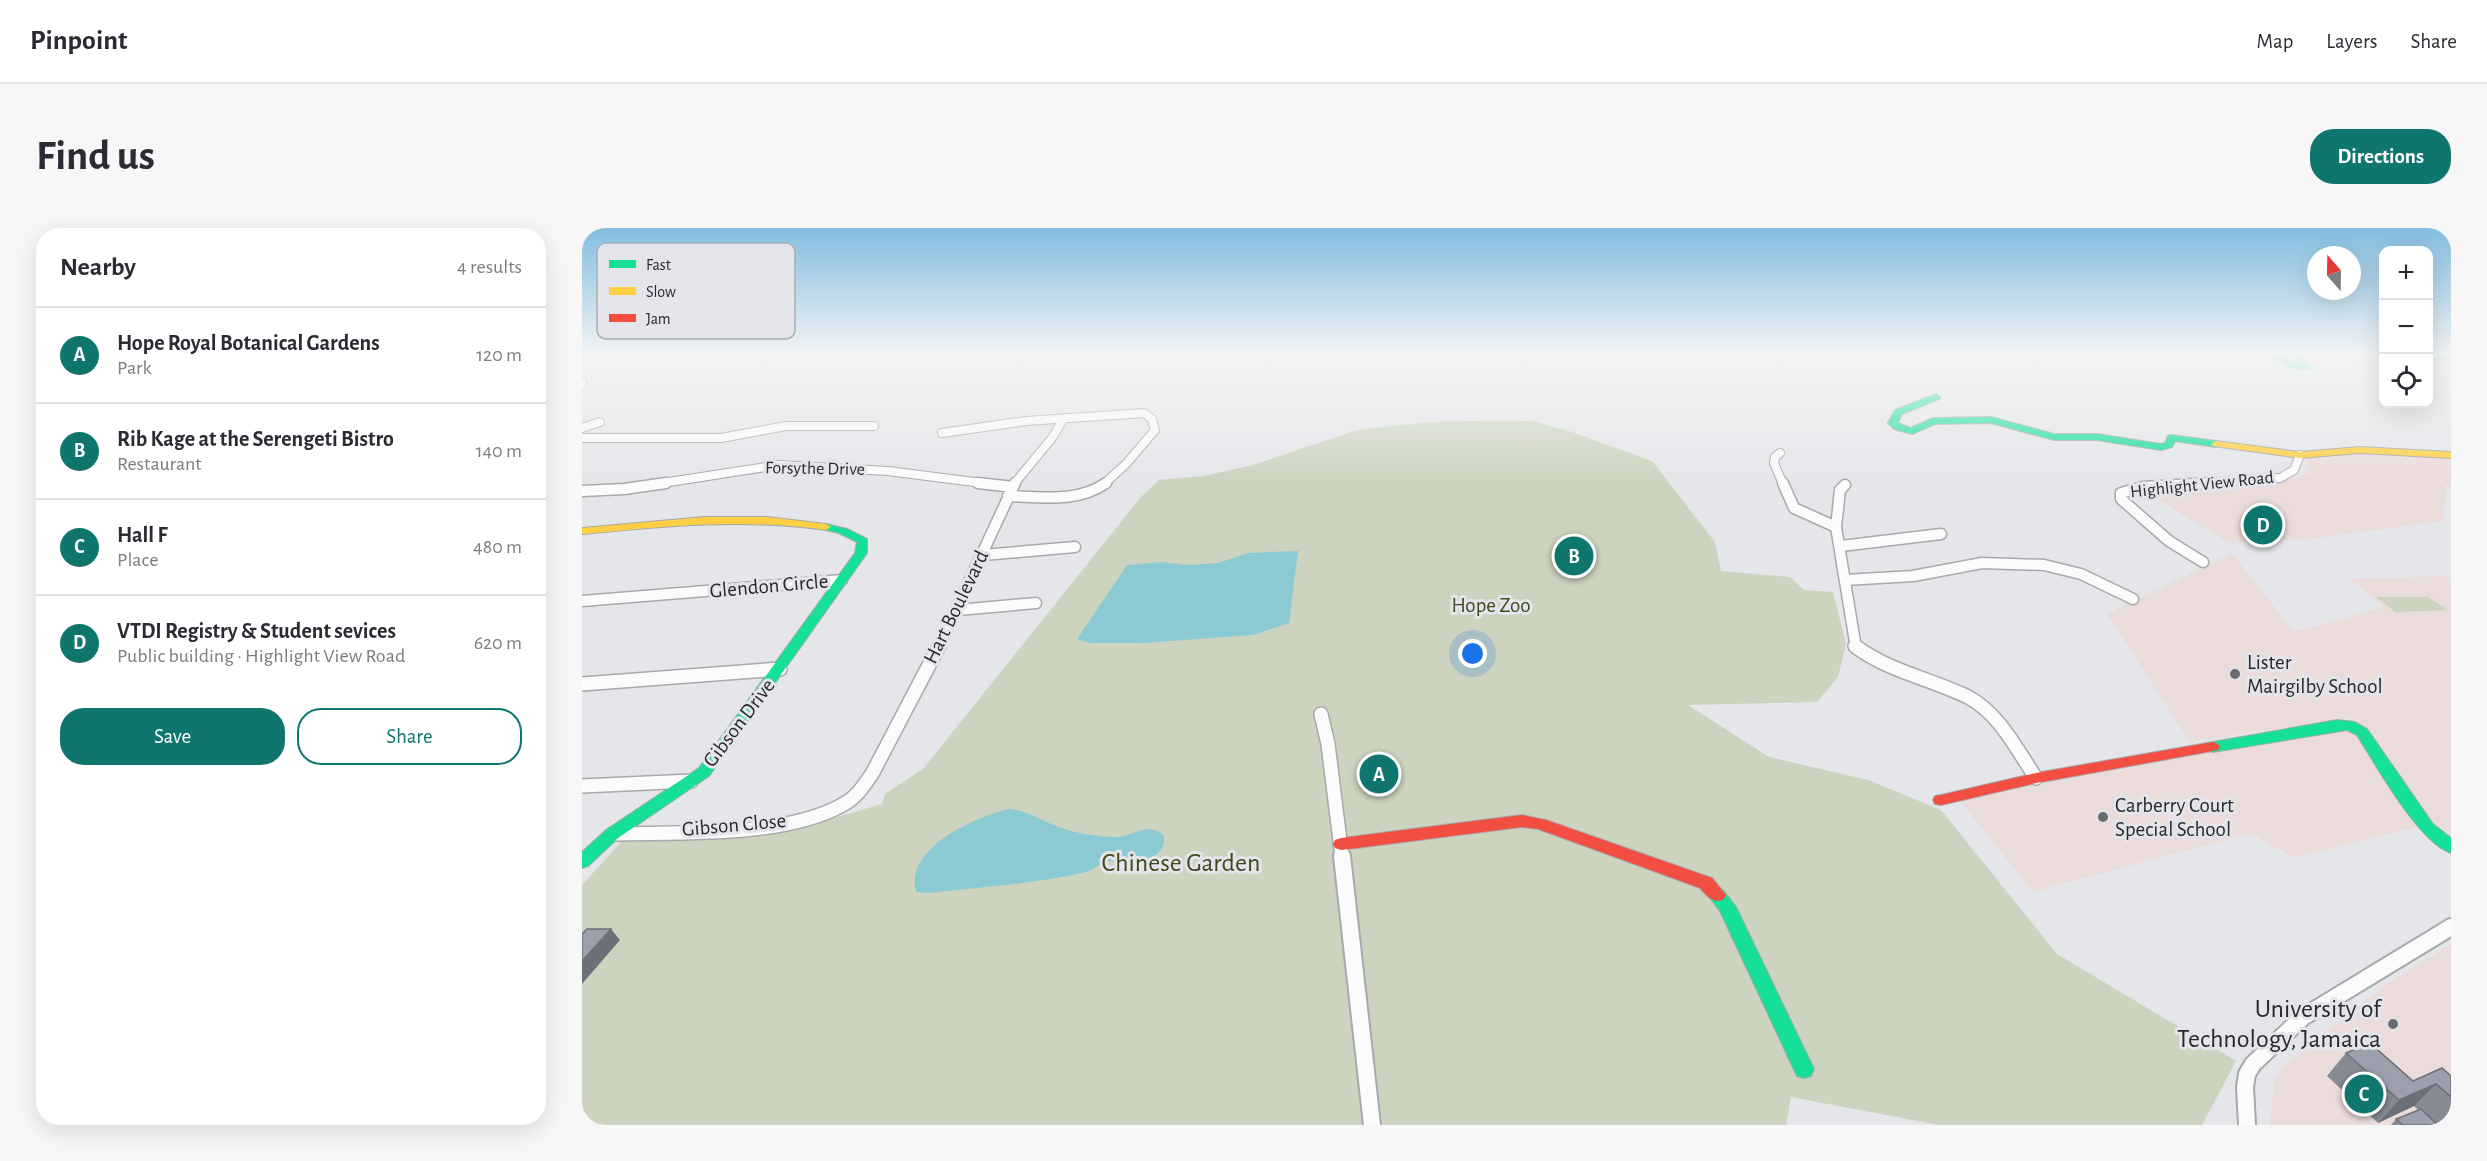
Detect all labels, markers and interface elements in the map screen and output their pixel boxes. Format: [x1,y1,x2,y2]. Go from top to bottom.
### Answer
text: Pinpoint [30,27,128,55]
text: Map [2257,31,2293,52]
text: Layers [2326,31,2377,52]
text: Share [2410,31,2457,52]
button: Directions [2310,129,2451,184]
text: Find us [36,135,155,177]
legend [597,243,795,339]
north arrow [2307,246,2361,300]
map controls [2379,246,2433,408]
button: + [2379,246,2433,300]
text: Nearby [60,254,136,280]
text: 4 results [457,257,522,277]
text: Fast [646,257,671,273]
text: Slow [646,284,676,300]
button: − [2379,300,2433,354]
text: Jam [646,311,671,327]
text: Hope Royal Botanical Gardens [117,332,380,354]
text: A [74,345,86,365]
text: 120 m [476,345,522,365]
button: locate [2379,354,2433,408]
text: Park [117,358,152,378]
text: Rib Kage at the Serengeti Bistro [117,428,394,450]
text: B [74,441,85,461]
text: 140 m [476,441,522,461]
text: Restaurant [117,454,202,474]
street label: Forsythe Drive [765,459,865,479]
street label: Highlight View Road [2129,469,2275,501]
pin: D [2244,502,2282,548]
text: Hall F [117,524,167,546]
pin: B [1554,534,1594,578]
text: C [74,537,85,557]
text: 480 m [473,537,522,557]
street label: Hart Boulevard [920,547,992,667]
text: Place [117,550,158,570]
street label: Glendon Circle [709,570,829,602]
park label: Hope Zoo [1451,595,1531,616]
text: VTDI Registry & Student sevices [117,620,396,642]
text: D [73,633,86,653]
text: 620 m [474,633,522,653]
your location [1458,639,1487,668]
text: Public building · Highlight View Road [117,646,405,666]
place label: Lister Mairgilby School [2247,652,2383,697]
marker: Lister Mairgilby School [2228,667,2242,681]
street label: Gibson Drive [699,675,779,771]
button: Save [60,708,285,765]
button: Share [297,708,522,765]
pin: A [1360,752,1398,796]
place label: Carberry Court Special School [2115,795,2234,840]
street label: Gibson Close [681,810,787,840]
marker: Carberry Court Special School [2096,810,2110,824]
park label: Chinese Garden [1102,850,1260,876]
place label: University of Technology, Jamaica [2177,996,2383,1052]
marker: University of Technology, Jamaica [2386,1017,2400,1031]
pin: C [2344,1072,2384,1116]

